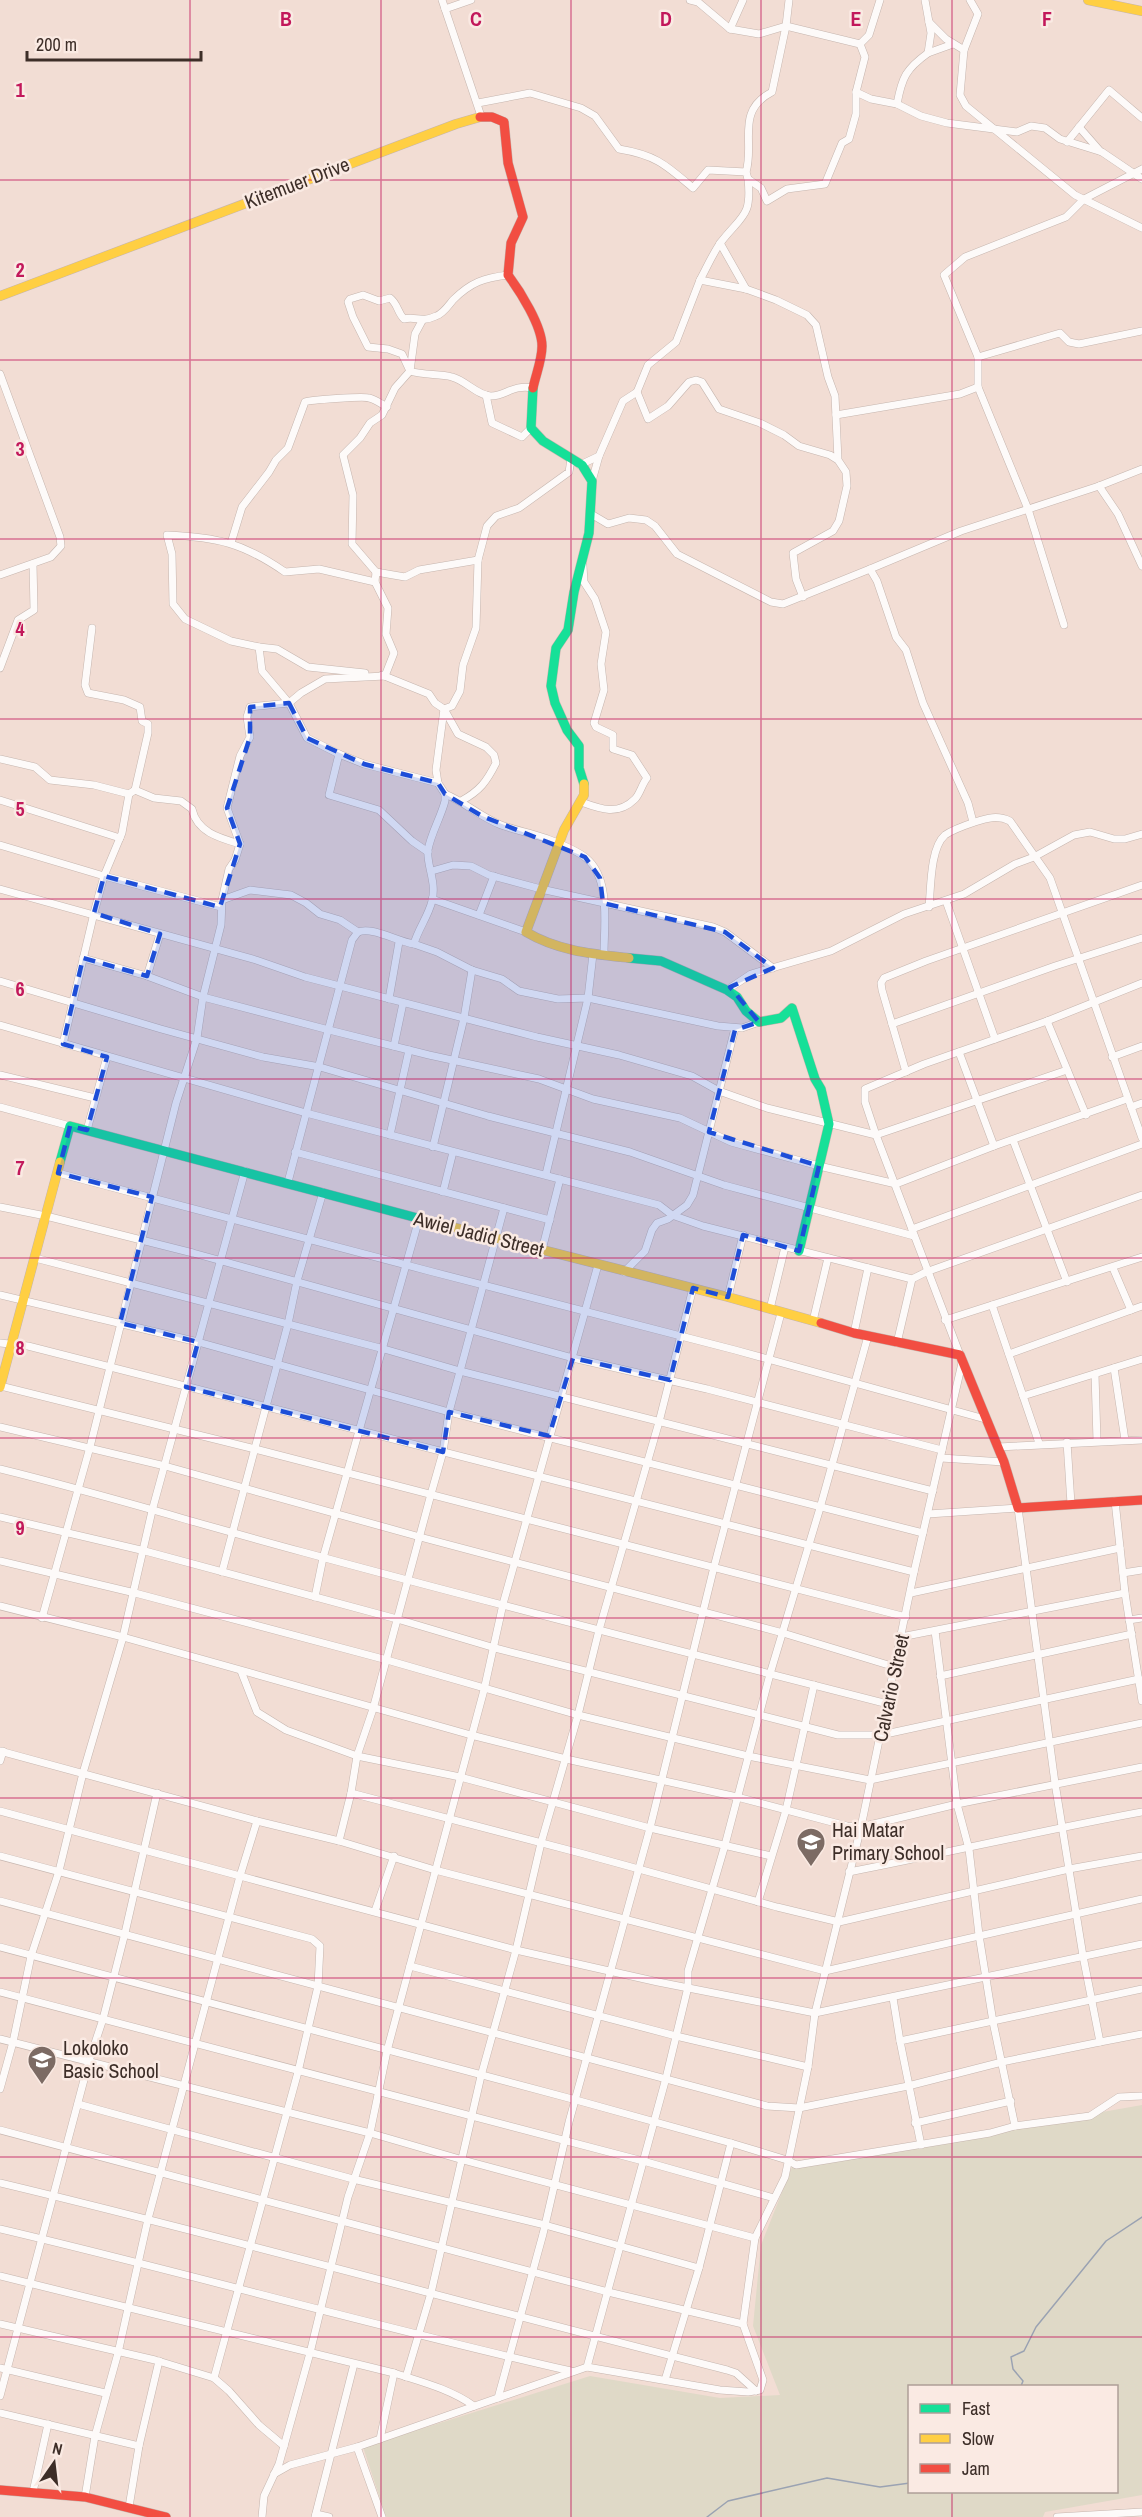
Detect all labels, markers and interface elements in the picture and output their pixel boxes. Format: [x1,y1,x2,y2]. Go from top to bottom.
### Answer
text: B [280,5,292,32]
text: C [470,5,482,32]
text: D [660,5,672,32]
text: E [851,5,862,32]
text: F [1042,5,1052,32]
scale bar [27,24,201,62]
text: 200 m [36,32,77,57]
text: 1 [15,76,25,103]
street label: Kitemuer Drive [241,150,353,215]
text: 2 [15,256,25,283]
text: 3 [15,435,25,462]
text: 4 [15,615,25,642]
text: 5 [15,795,25,822]
text: 6 [15,975,25,1002]
text: 7 [15,1154,25,1181]
street label: Awiel Jadid Street [410,1204,547,1263]
text: 8 [15,1334,25,1361]
text: 9 [15,1514,25,1541]
street label: Calvario Street [866,1631,915,1744]
place label: Hai Matar Primary School [832,1816,944,1866]
school or university icon: Hai Matar Primary School [795,1826,827,1868]
place label: Lokoloko Basic School [63,2034,159,2084]
school or university icon: Lokoloko Basic School [26,2044,58,2086]
legend [908,2385,1118,2493]
text: Fast [962,2396,990,2421]
text: Slow [962,2426,994,2451]
north arrow [24,2433,84,2493]
text: N [50,2437,65,2460]
text: Jam [962,2456,990,2481]

